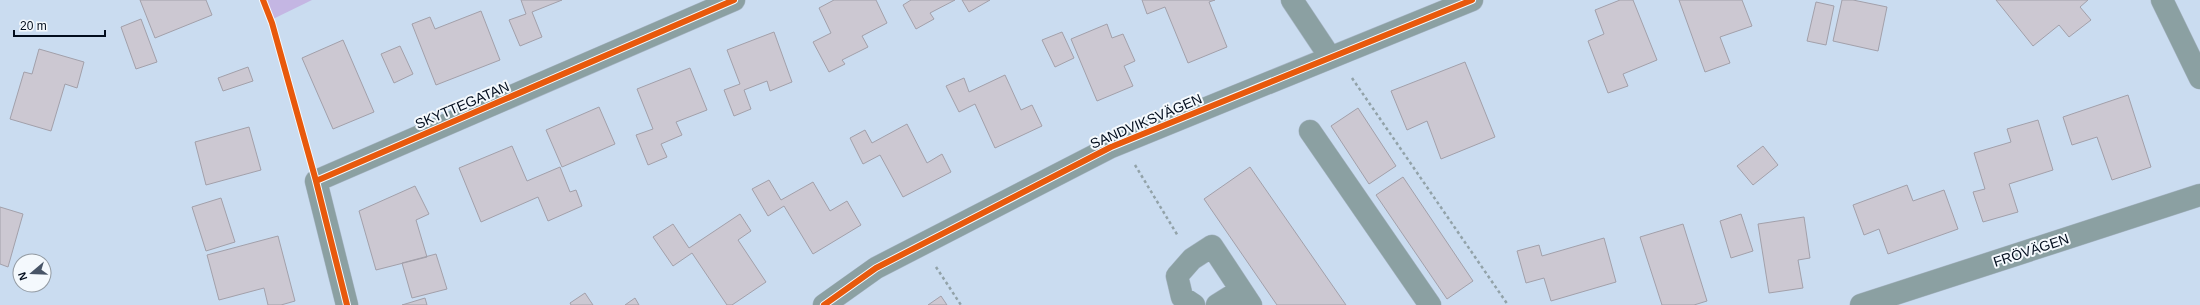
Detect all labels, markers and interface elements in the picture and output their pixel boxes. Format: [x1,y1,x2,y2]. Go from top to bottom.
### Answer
scale bar [14,12,105,38]
text: 20 m [20,19,47,33]
street label: SKYTTEGATAN [413,78,511,132]
street label: SANDVIKSVÄGEN [1088,90,1204,152]
street label: FRÖVÄGEN [1991,229,2071,270]
north arrow [12,253,52,293]
text: N [16,270,30,282]

